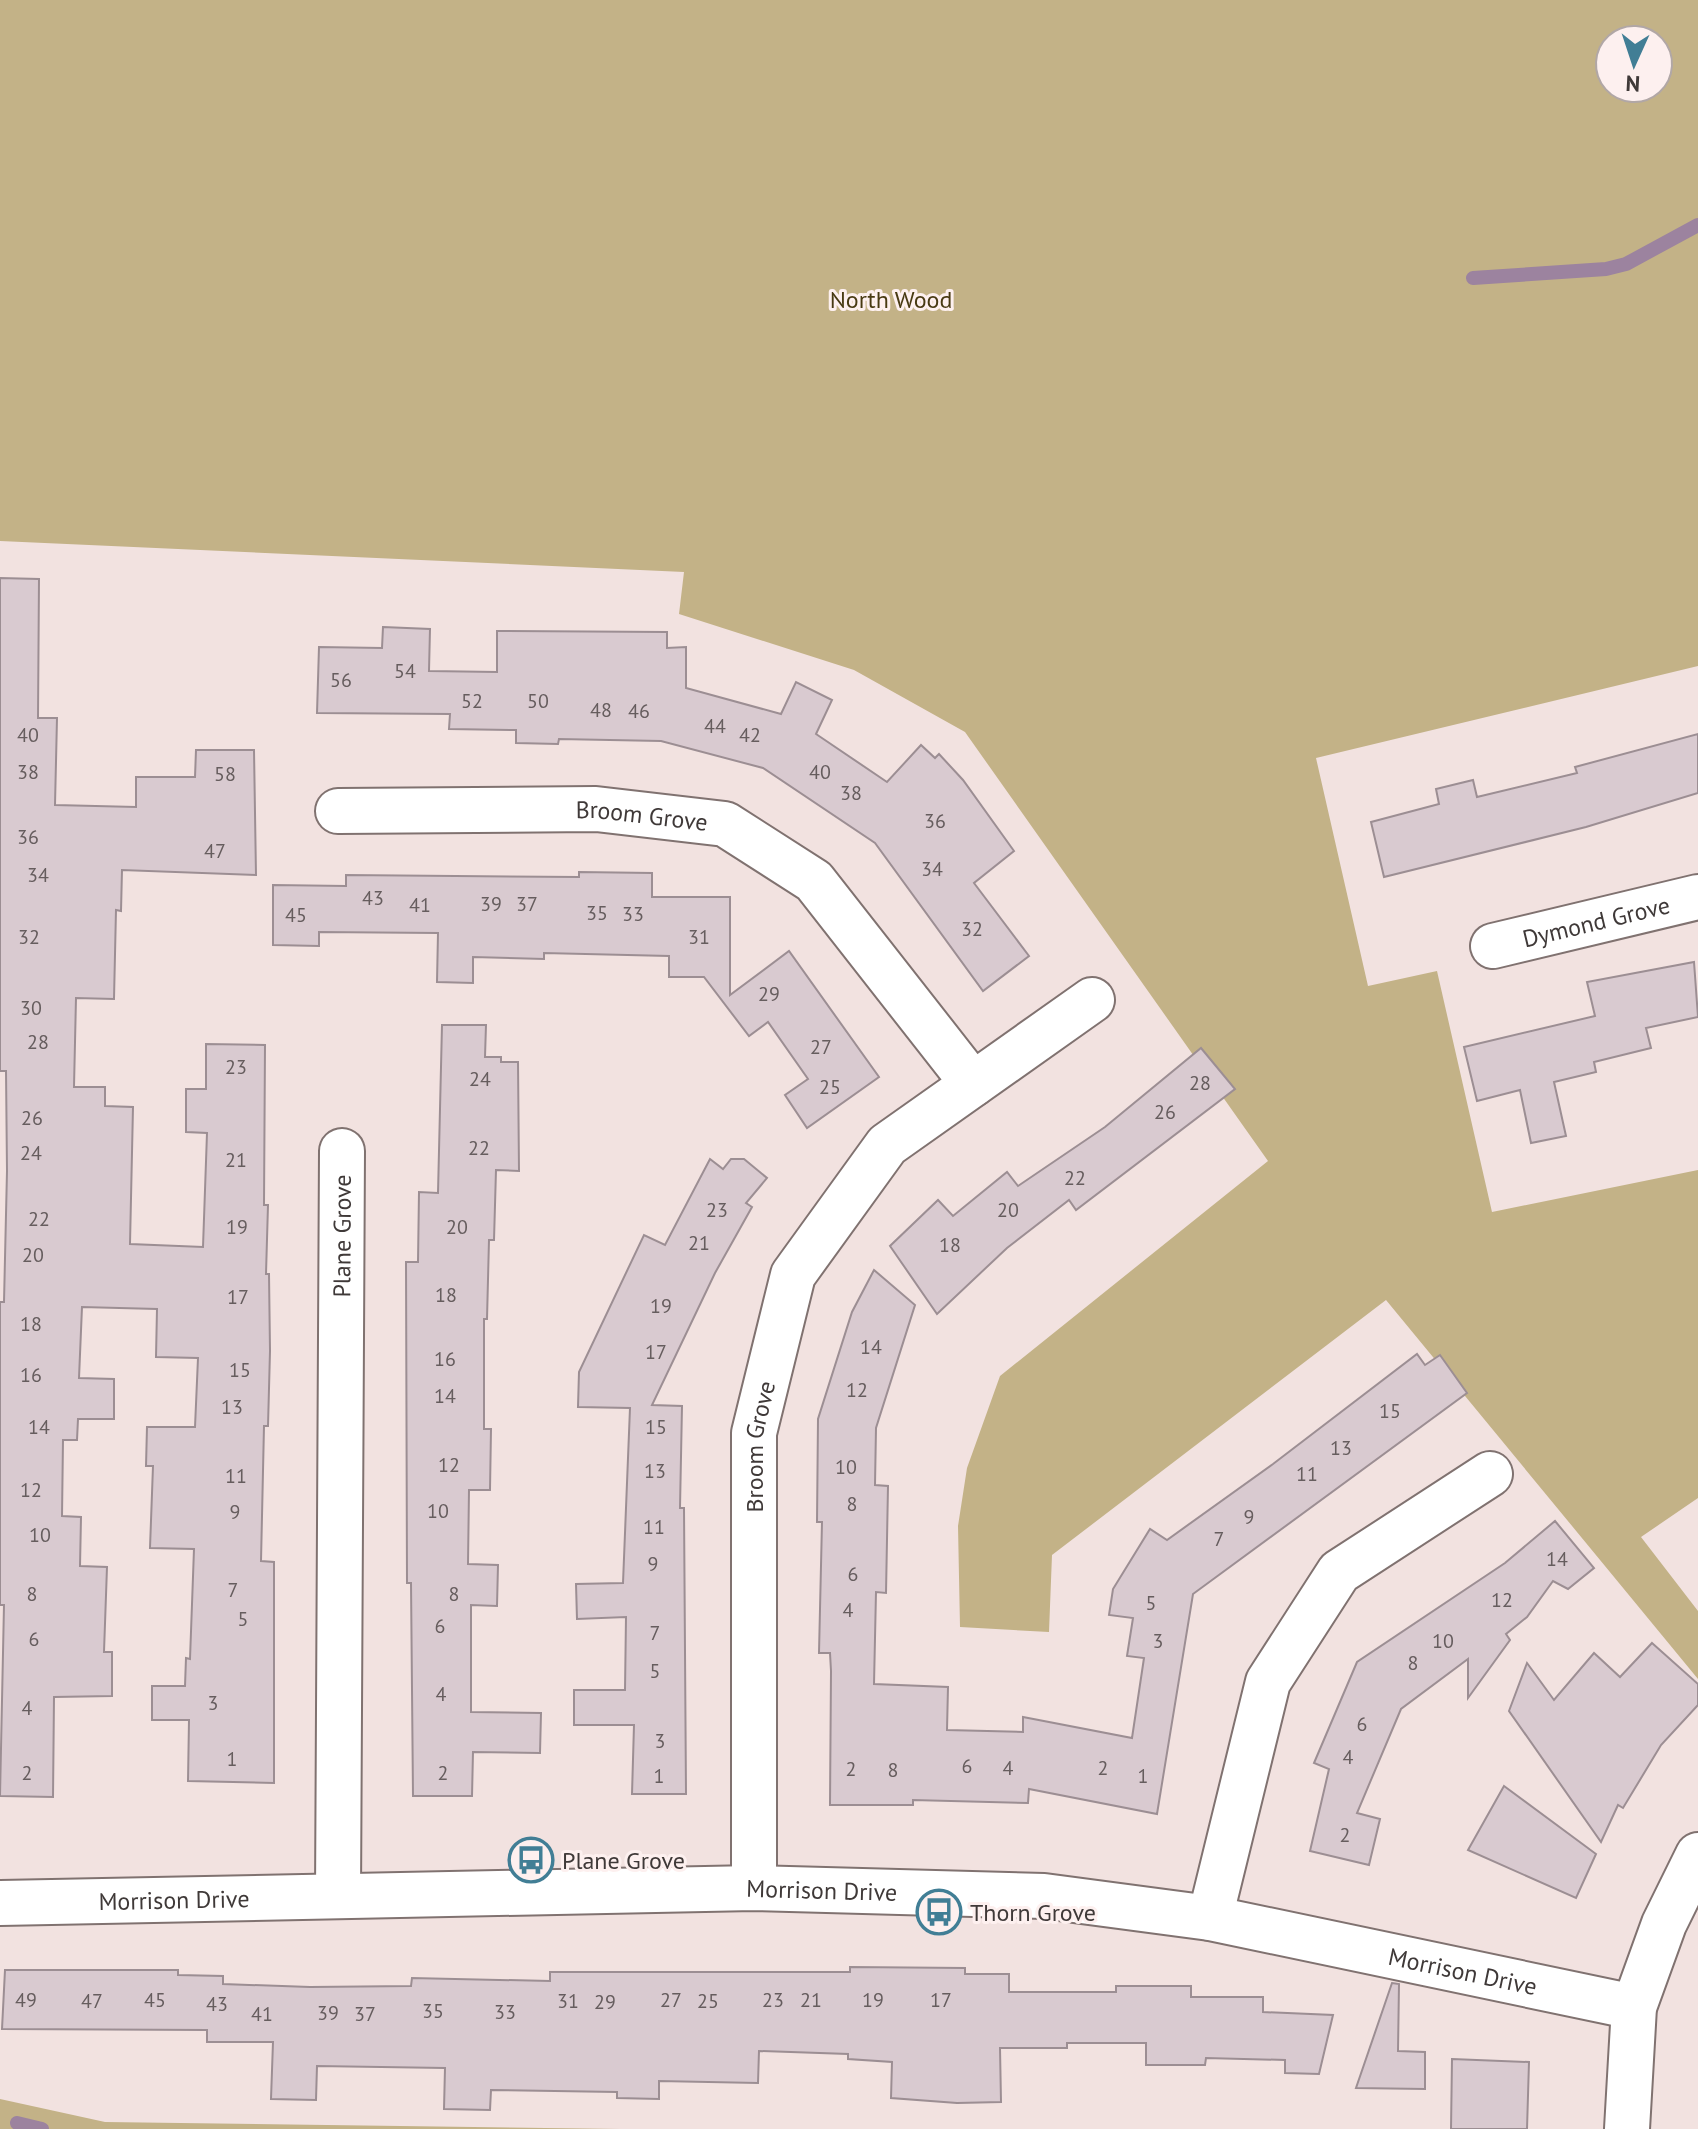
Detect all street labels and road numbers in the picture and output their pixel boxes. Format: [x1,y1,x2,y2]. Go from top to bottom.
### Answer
street label: Broom Grove [575,793,709,837]
street label: Dymond Grove [1519,889,1673,954]
street label: Plane Grove [326,1174,357,1298]
street label: Broom Grove [738,1377,782,1512]
street label: Morrison Drive [746,1872,898,1907]
street label: Morrison Drive [98,1883,250,1917]
street label: Morrison Drive [1386,1940,1540,2002]

